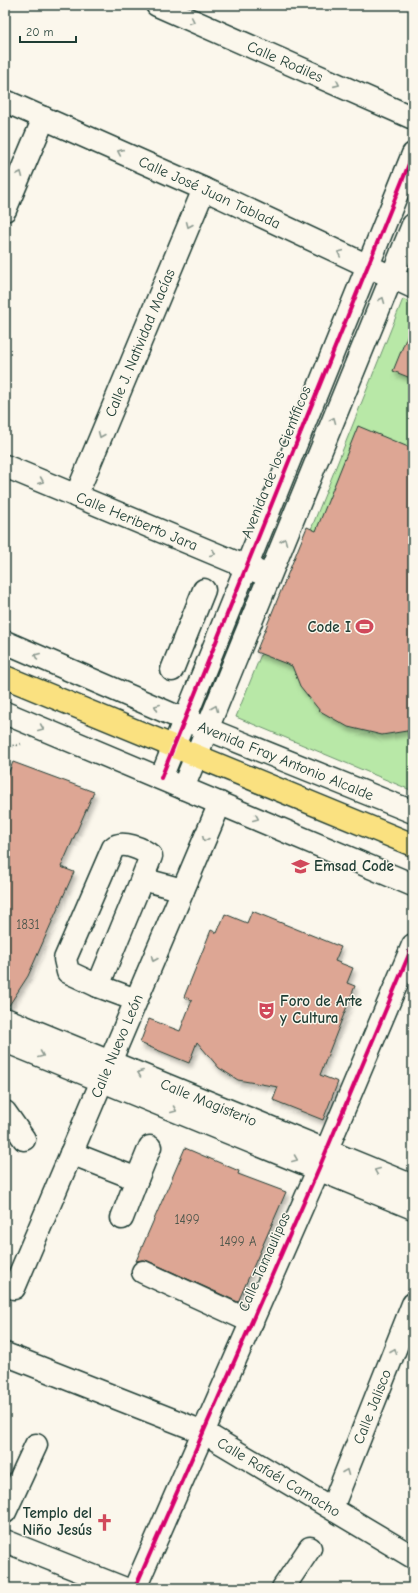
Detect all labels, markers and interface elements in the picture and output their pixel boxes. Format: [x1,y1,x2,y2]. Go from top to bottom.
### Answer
one-way arrow [188,16,196,24]
scale bar [20,18,76,44]
text: 20 m [26,25,54,39]
street label: Calle Rodiles [244,37,326,86]
one-way arrow [333,80,340,88]
one-way arrow [117,148,124,156]
street label: Calle José Juan Tablada [136,152,283,233]
one-way arrow [15,170,23,178]
one-way arrow [186,220,194,228]
one-way arrow [336,250,344,258]
street label: Calle J. Natividad Macías [101,266,179,420]
one-way arrow [378,297,386,304]
street label: Avenida de los Científicos [237,383,315,541]
one-way arrow [328,417,336,425]
one-way arrow [98,432,106,439]
one-way arrow [37,477,44,485]
street label: Calle Heriberto Jara [73,488,200,555]
one-way arrow [279,537,287,545]
one-way arrow [209,549,216,557]
sports icon: Code I [354,617,374,637]
place label: Code I [308,618,351,636]
one-way arrow [34,653,42,661]
one-way arrow [153,704,160,712]
one-way arrow [211,704,219,711]
street label: Avenida Fray Antonio Alcalde [196,717,377,804]
one-way arrow [37,724,44,732]
one-way arrow [253,814,260,822]
one-way arrow [202,835,210,843]
school or university icon: Emsad Code [291,856,311,876]
place label: Emsad Code [314,857,394,875]
house number: 1831 [16,917,40,932]
one-way arrow [151,954,159,962]
street label: Calle Nuevo León [87,991,147,1101]
place label: Foro de Arte y Cultura [280,992,362,1027]
theatre icon: Foro de Arte y Cultura [257,1000,277,1020]
one-way arrow [38,1051,45,1059]
one-way arrow [137,1070,144,1078]
street label: Calle Magisterio [158,1075,260,1130]
one-way arrow [171,1105,178,1113]
one-way arrow [291,1154,298,1162]
one-way arrow [374,1168,382,1176]
street label: Calle Tamaulipas [234,1210,294,1314]
house number: 1499 [174,1212,200,1227]
house number: 1499 A [219,1234,257,1249]
one-way arrow [390,1348,398,1355]
street label: Calle Jalisco [349,1367,395,1447]
street label: Calle Rafaél Camacho [214,1433,344,1521]
one-way arrow [341,1469,349,1477]
place label: Templo del Niño Jesús [22,1504,92,1539]
church icon: Templo del Niño Jesús [95,1512,115,1532]

